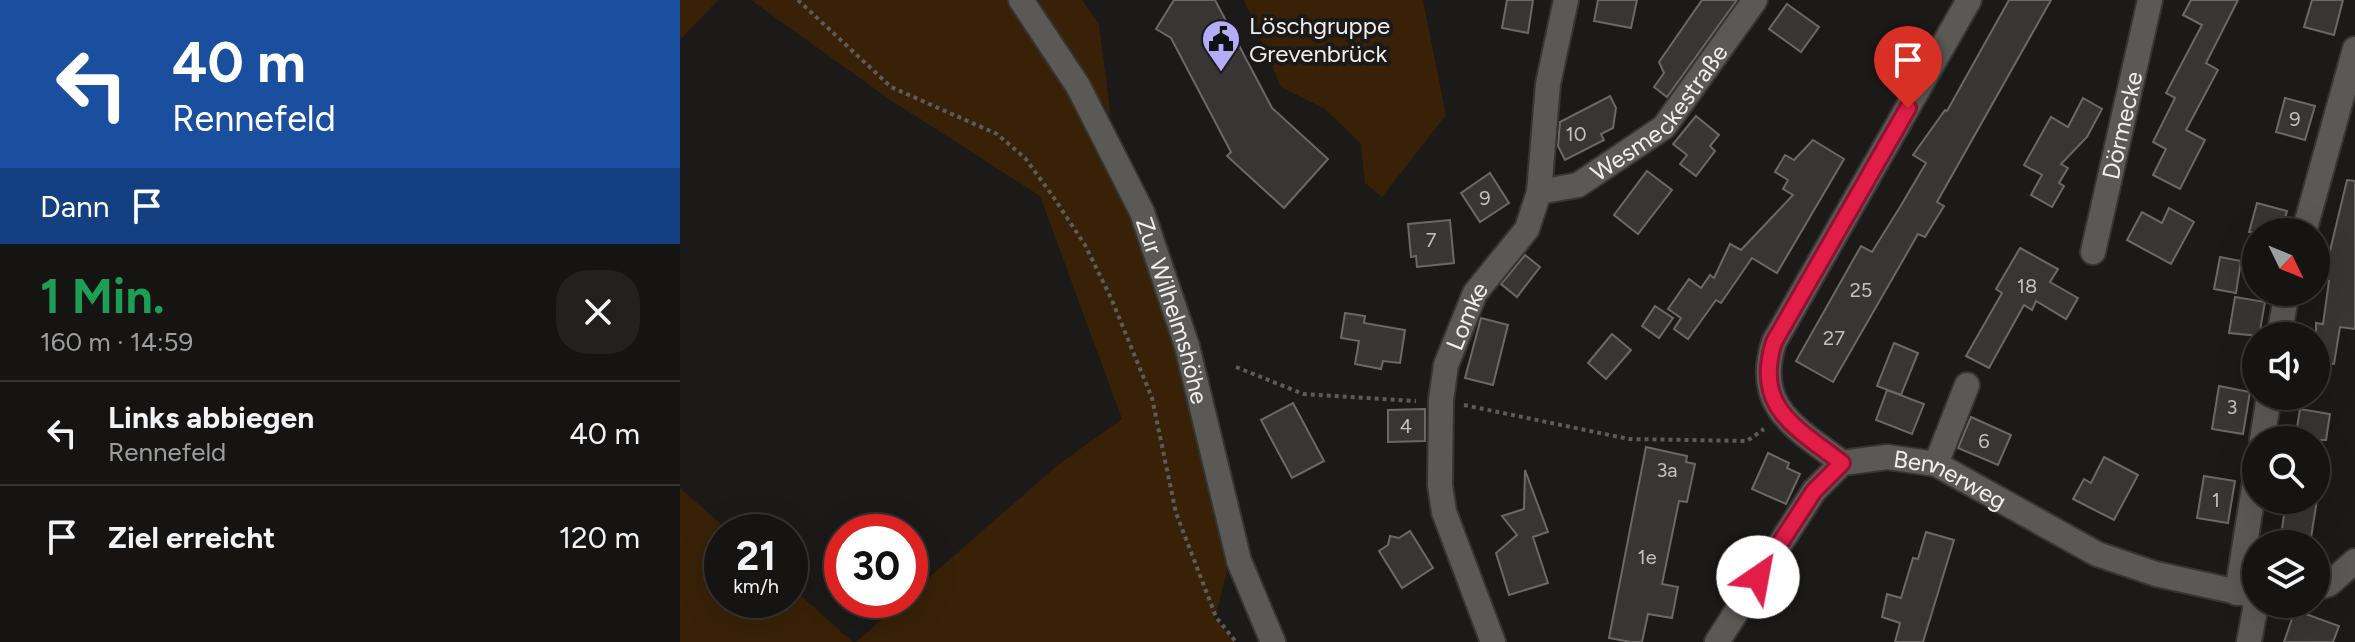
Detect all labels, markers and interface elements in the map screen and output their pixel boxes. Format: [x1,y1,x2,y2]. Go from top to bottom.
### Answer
place label: Löschgruppe Grevenbrück [1249,11,1390,68]
public building icon: Löschgruppe Grevenbrück [1200,18,1242,73]
pin [1874,26,1942,108]
text: 40 m [172,29,306,96]
icon: left [40,32,144,136]
street label: Wesmeckestraße [1585,38,1733,187]
icon: arrive [1886,38,1930,82]
street label: Dörmecke [2095,69,2148,182]
text: Rennefeld [172,97,336,140]
house number: 9 [2289,107,2301,131]
house number: 10 [1565,122,1587,146]
icon: arrive [125,184,169,228]
house number: 9 [1479,186,1491,210]
text: Dann [40,188,109,225]
street label: Zur Wilhelmshöhe [1130,214,1215,407]
north arrow [2242,218,2330,306]
map controls [2242,218,2330,618]
house number: 7 [1426,228,1437,252]
text: 1 Min. [40,267,165,325]
button: close [556,270,640,354]
house number: 18 [2017,274,2037,298]
street label: Lomke [1439,275,1493,354]
house number: 25 [1850,278,1872,302]
button: sound [2242,322,2330,410]
text: 160 m · 14:59 [40,326,193,358]
house number: 27 [1823,326,1845,350]
house number: 3 [2227,395,2237,419]
text: Links abbiegen [108,399,314,436]
icon: left [40,411,84,455]
house number: 4 [1400,414,1412,438]
text: 40 m [569,415,640,452]
button: search [2242,426,2330,514]
house number: 6 [1978,429,1990,453]
text: Rennefeld [108,436,226,468]
street label: Bennerweg [1892,444,2012,515]
house number: 3a [1656,458,1678,482]
house number: 1 [2212,488,2220,512]
speed limit sign: 30 [824,514,928,618]
icon: arrive [40,515,84,559]
text: Ziel erreicht [108,519,275,556]
text: 120 m [559,519,640,556]
button: layers [2242,530,2330,618]
text: 21 [736,532,776,580]
position arrow [1716,535,1800,619]
house number: 1e [1637,545,1657,569]
text: km/h [733,574,779,598]

